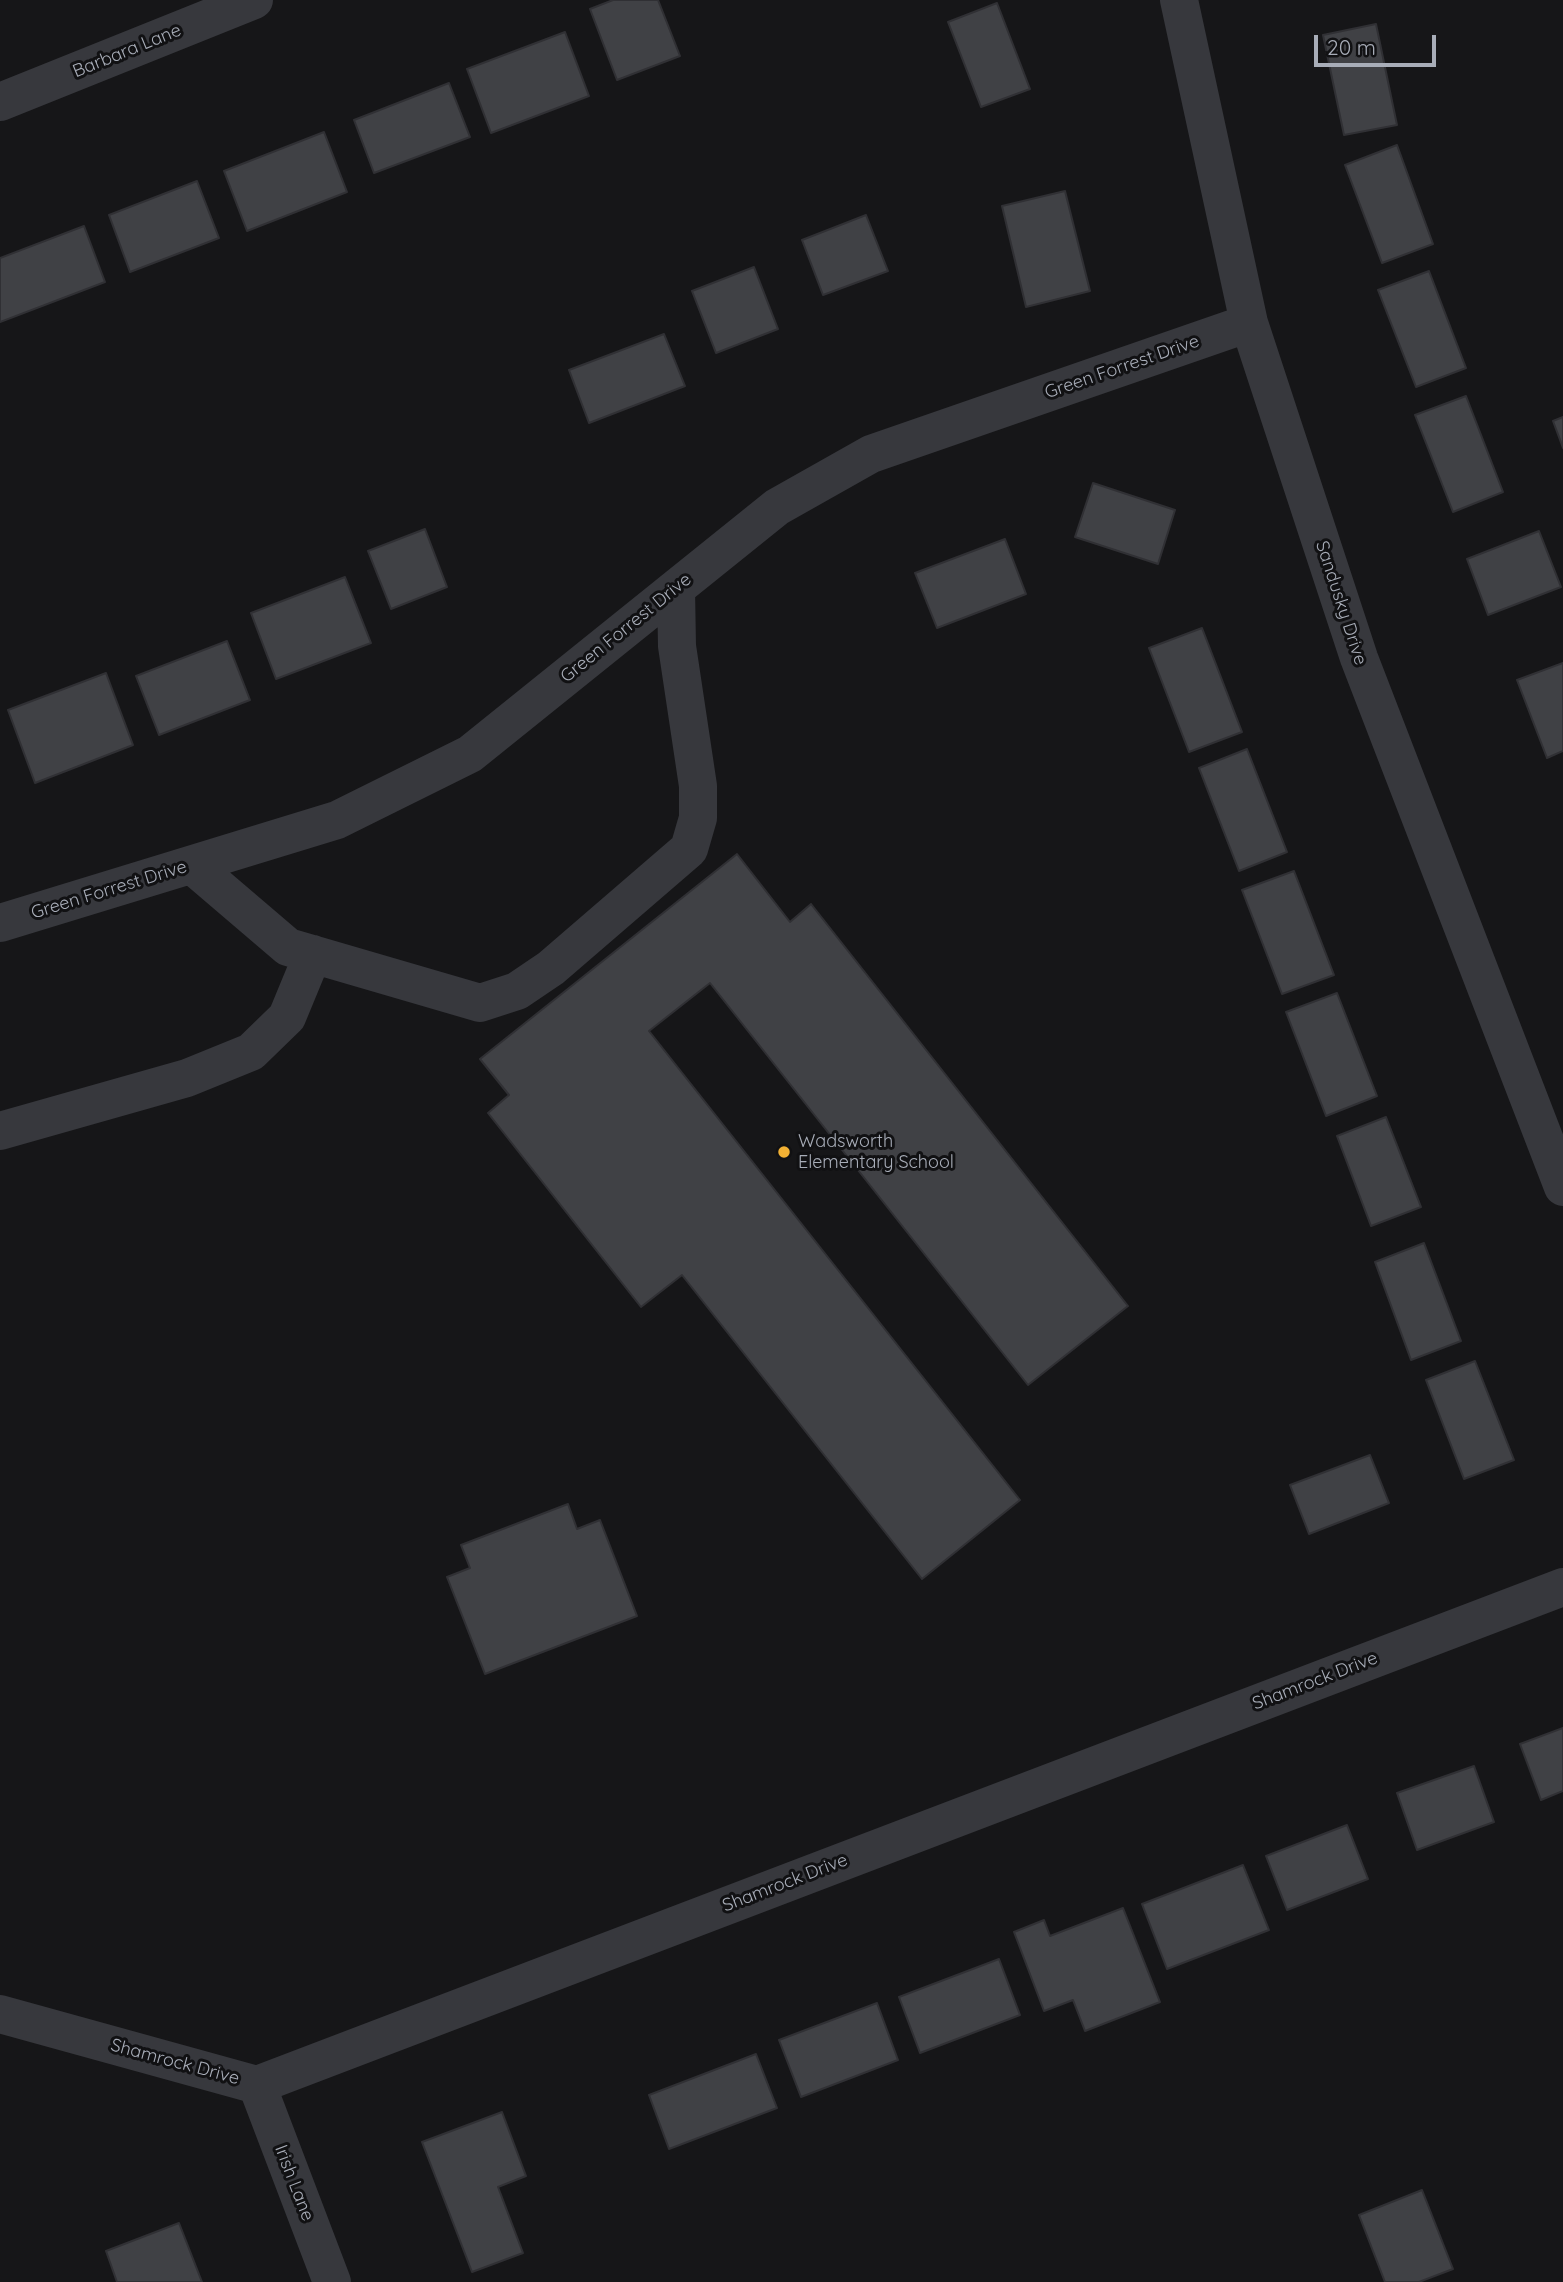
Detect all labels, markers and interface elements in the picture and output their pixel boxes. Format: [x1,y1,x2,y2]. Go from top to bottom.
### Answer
street label: Barbara Lane [70,19,184,83]
scale bar [1318,21,1440,65]
text: 20 m [1327,34,1376,60]
street label: Green Forrest Drive [1042,330,1202,404]
street label: Sandusky Drive [1311,538,1371,668]
street label: Green Forrest Drive [556,569,696,687]
street label: Green Forrest Drive [28,856,190,924]
place label: Wadsworth Elementary School [798,1131,954,1174]
marker: Wadsworth Elementary School [776,1144,792,1160]
street label: Shamrock Drive [1249,1647,1381,1715]
street label: Shamrock Drive [719,1849,851,1917]
street label: Shamrock Drive [108,2034,242,2090]
street label: Irish Lane [270,2142,318,2224]

